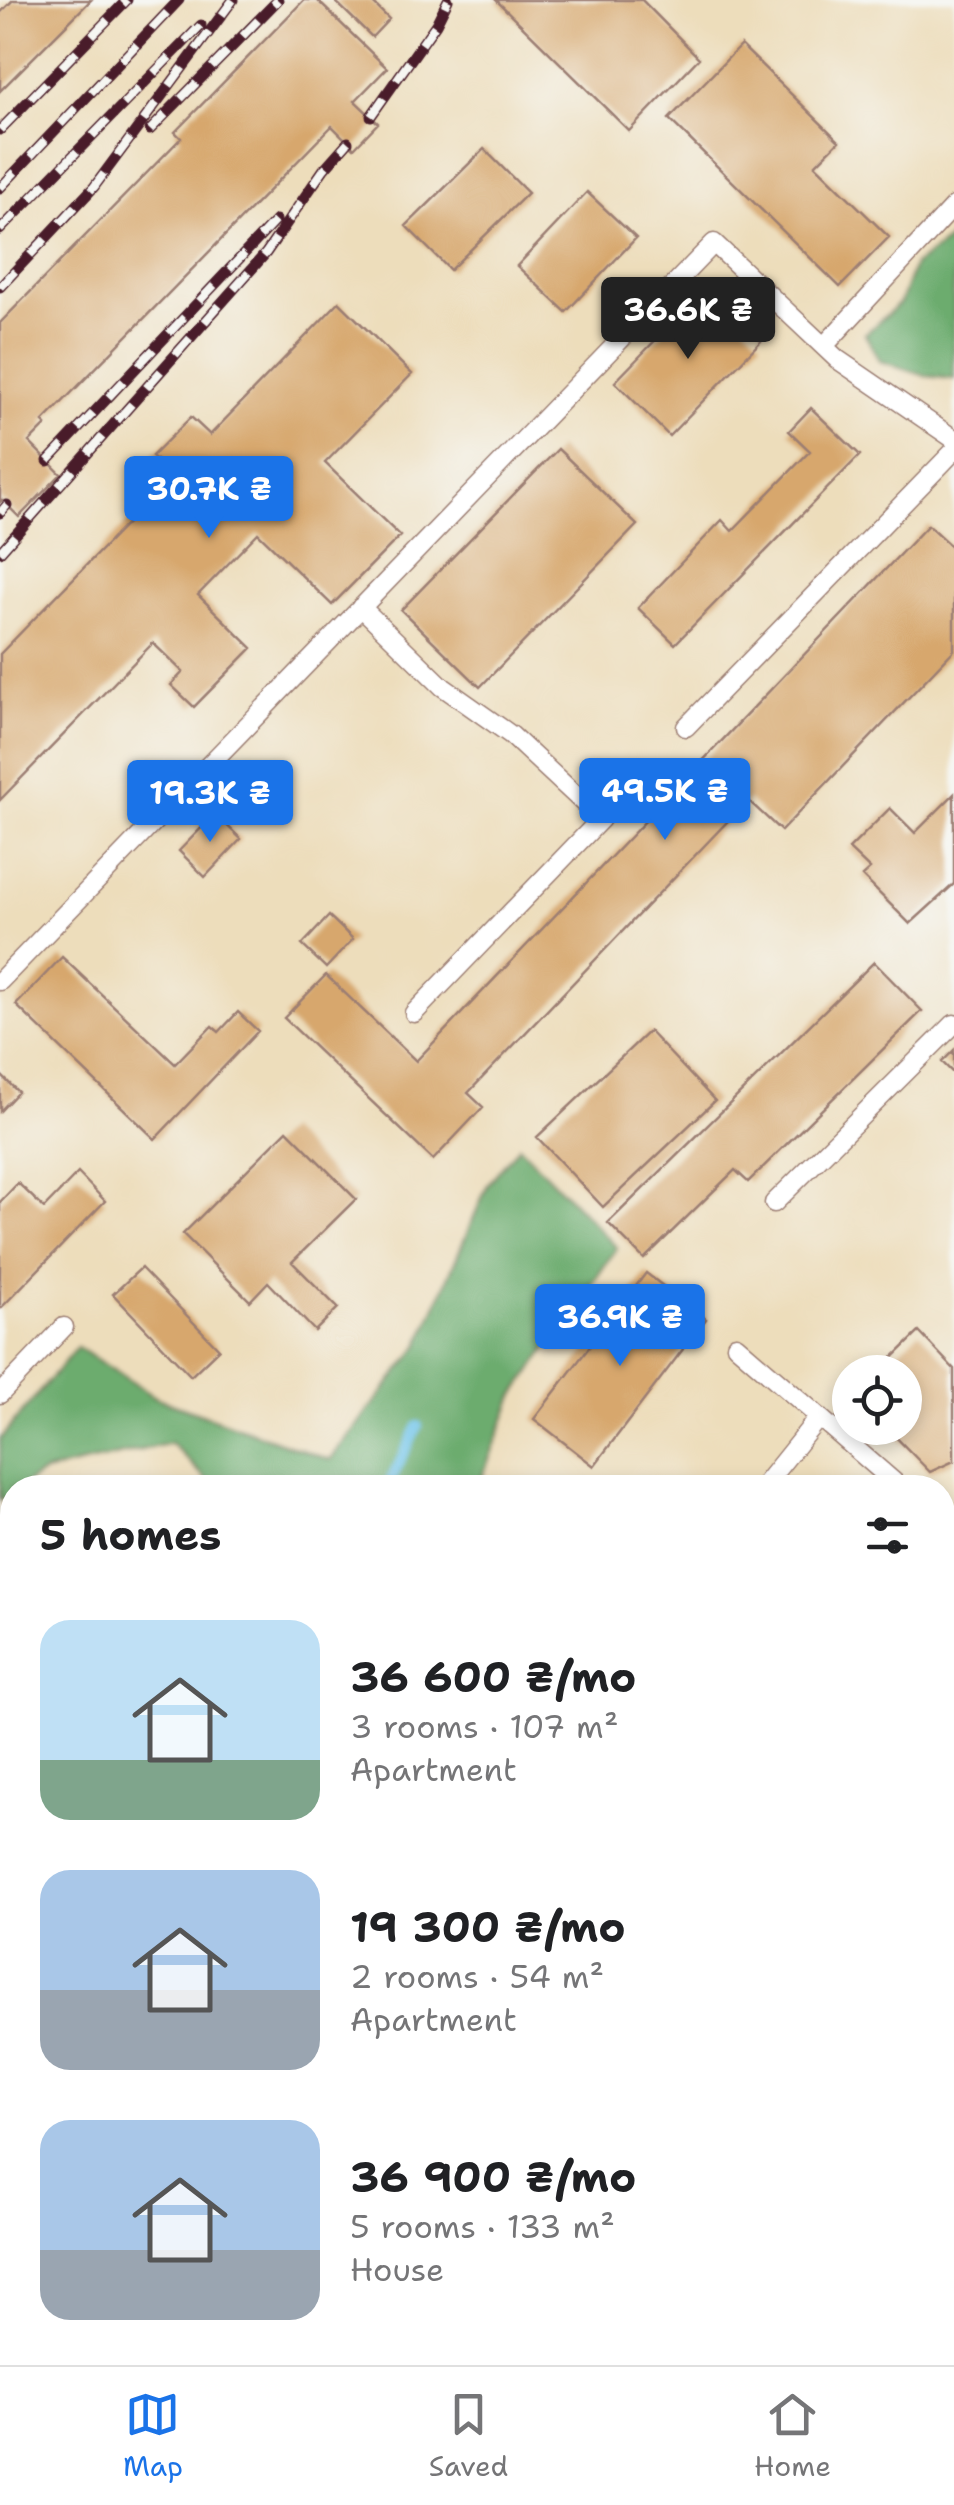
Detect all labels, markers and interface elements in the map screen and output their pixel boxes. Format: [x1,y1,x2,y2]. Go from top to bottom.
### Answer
pin: 36.6K ₴ [596,277,780,362]
text: 36.6K ₴ [623,288,753,331]
pin: 30.7K ₴ [117,456,301,541]
text: 30.7K ₴ [146,467,272,510]
pin: 49.5K ₴ [573,758,757,843]
pin: 19.3K ₴ [118,760,302,845]
text: 49.5K ₴ [601,769,729,812]
text: 19.3K ₴ [149,771,271,814]
pin: 36.9K ₴ [528,1284,712,1369]
text: 36.9K ₴ [557,1295,683,1338]
map controls [832,1355,922,1445]
button: locate [832,1355,922,1445]
text: 5 homes [40,1507,221,1563]
icon: filters [860,1508,915,1563]
text: 36 600 ₴/mo [350,1649,636,1705]
icon: home [120,1660,240,1780]
text: 3 rooms · 107 m² [350,1705,618,1748]
text: Apartment [350,1748,517,1791]
text: 19 300 ₴/mo [350,1899,625,1955]
icon: home [120,1910,240,2030]
text: 2 rooms · 54 m² [350,1955,604,1998]
text: Apartment [350,1998,517,2041]
text: 36 900 ₴/mo [350,2149,636,2205]
icon: home [120,2160,240,2280]
text: 5 rooms · 133 m² [350,2205,615,2248]
text: House [350,2248,444,2291]
tab: Map [123,2387,183,2485]
tab: Saved [429,2387,508,2485]
tab: Home [754,2387,831,2485]

